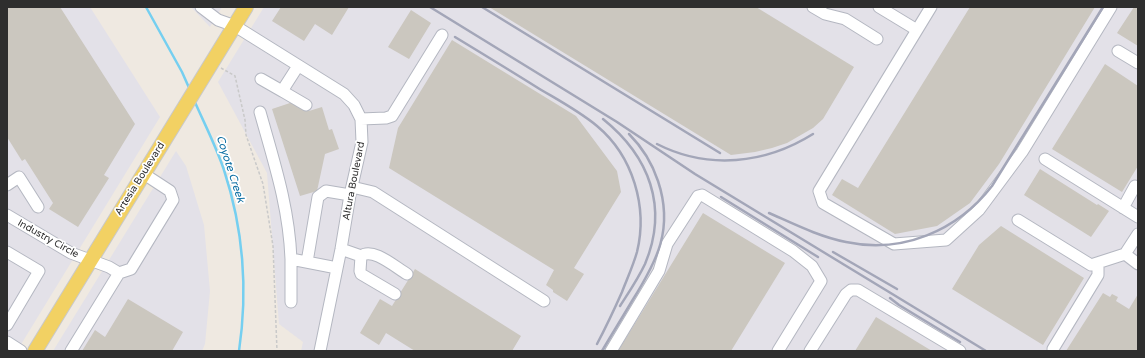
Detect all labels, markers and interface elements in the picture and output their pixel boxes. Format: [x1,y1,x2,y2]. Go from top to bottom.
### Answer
water label: Coyote Creek [213,134,247,204]
street label: Artesia Boulevard [113,140,167,218]
street label: Altura Boulevard [340,141,368,221]
street label: Industry Circle [15,217,81,261]

